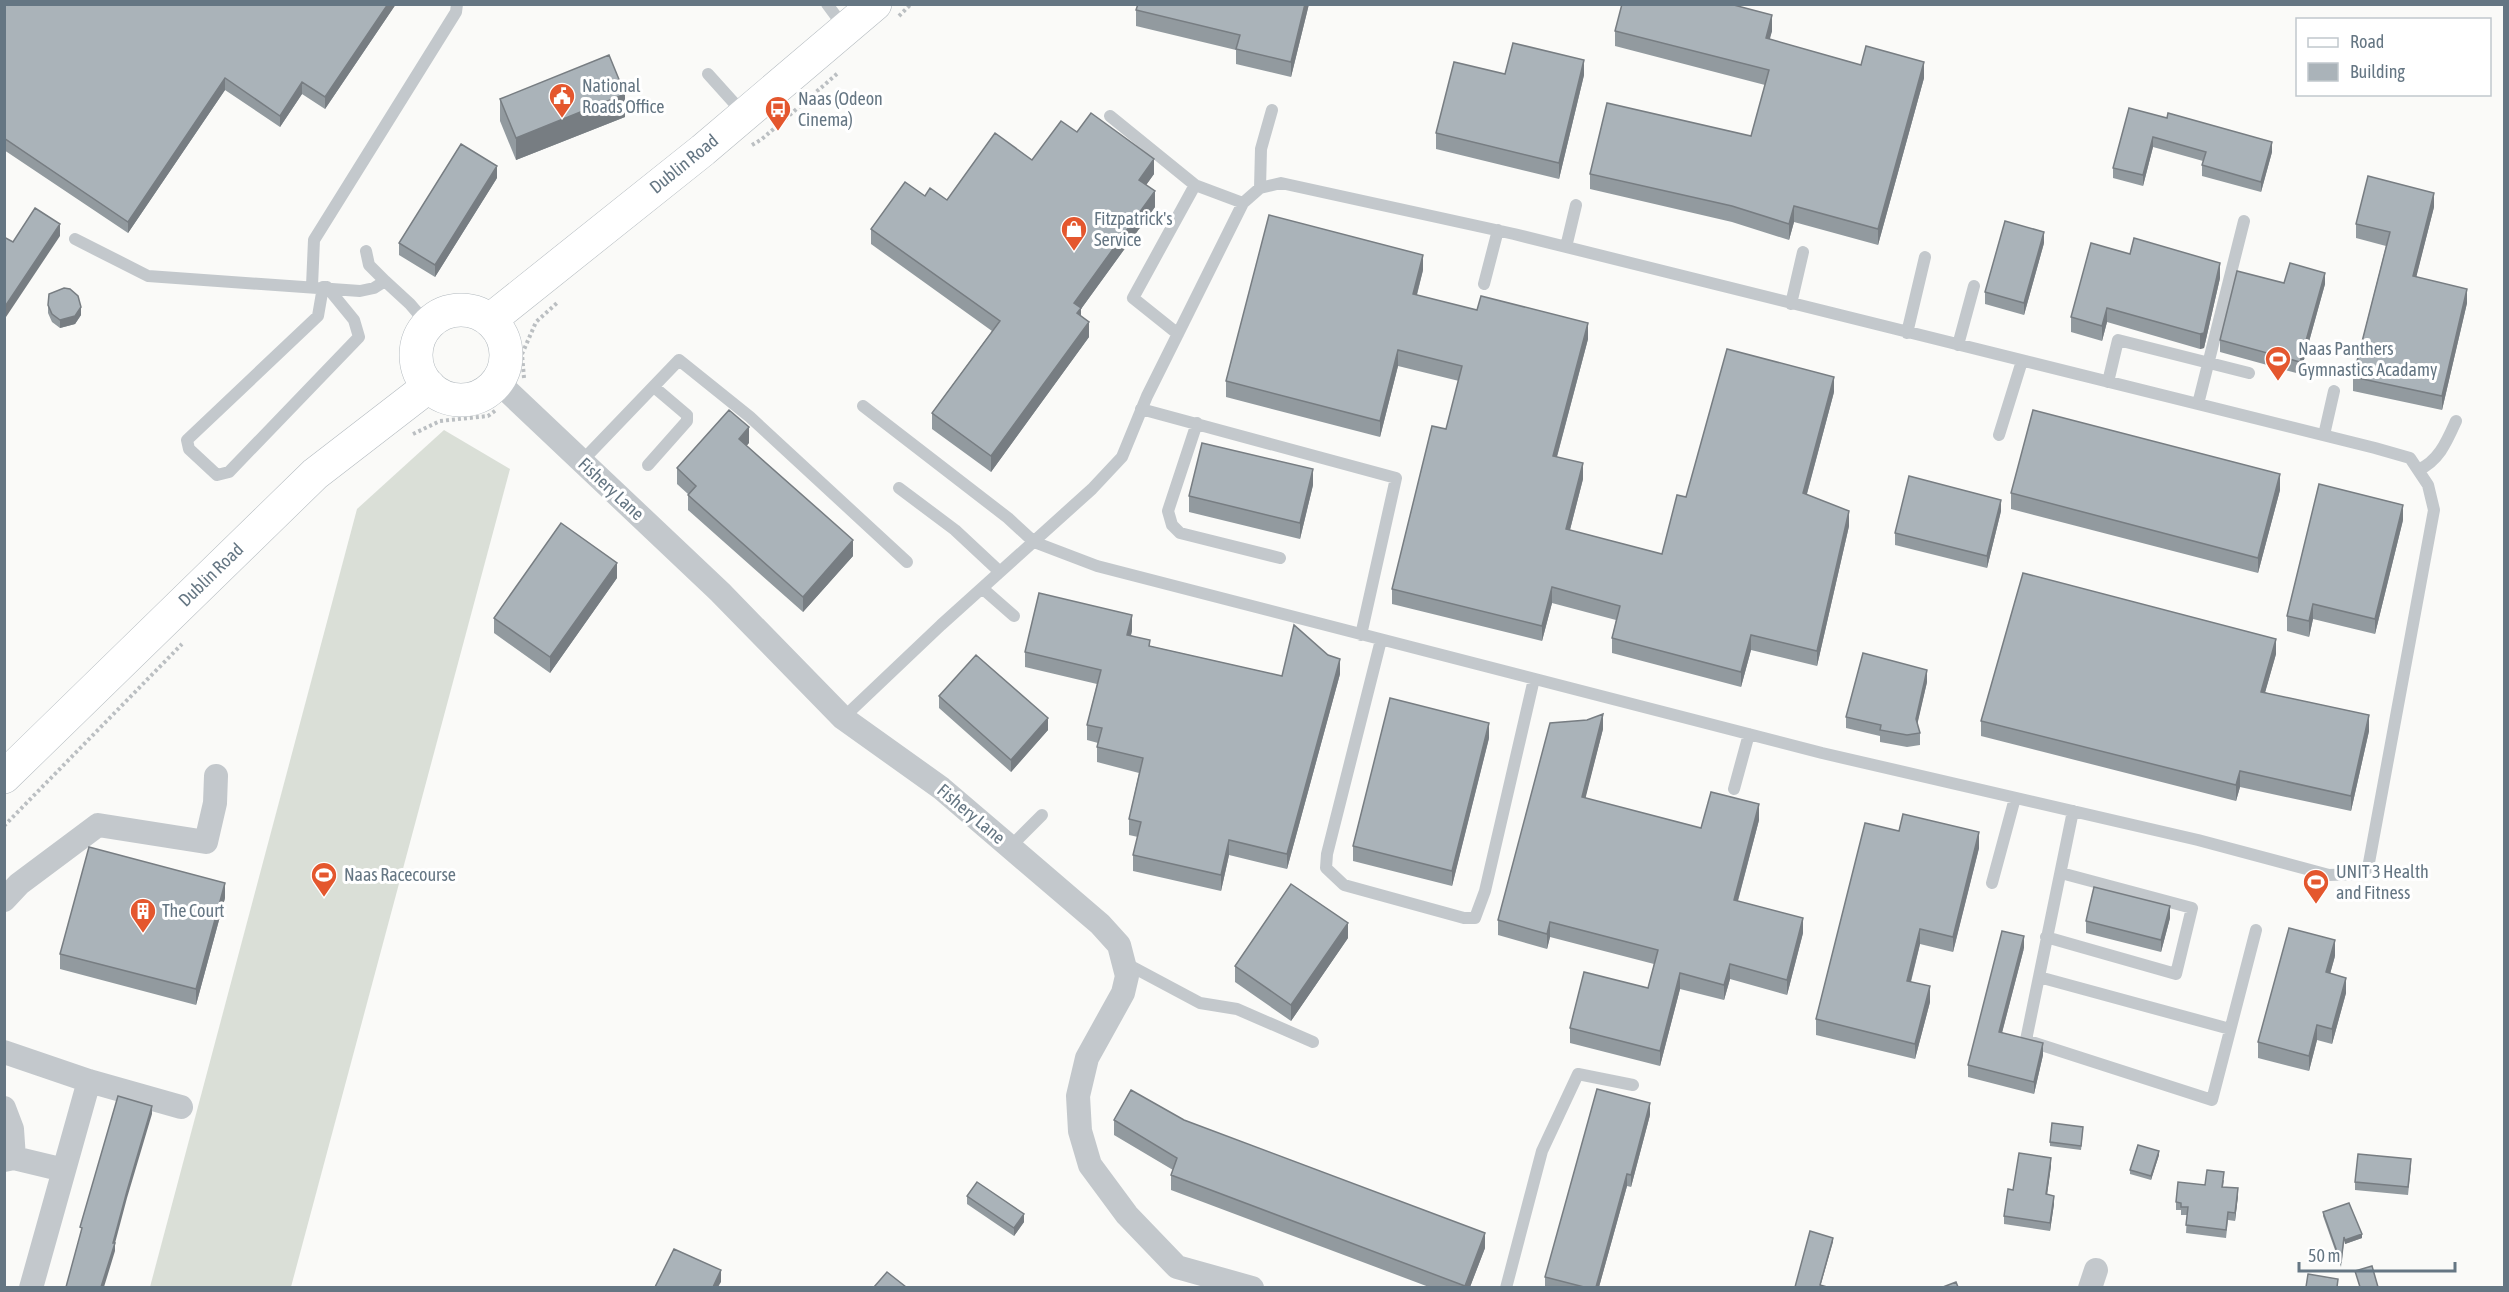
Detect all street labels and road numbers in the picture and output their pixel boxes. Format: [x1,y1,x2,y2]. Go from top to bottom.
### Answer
street label: Dublin Road [645,130,722,198]
street label: Fishery Lane [574,453,649,524]
street label: Dublin Road [174,539,247,611]
street label: Fishery Lane [933,779,1010,848]

